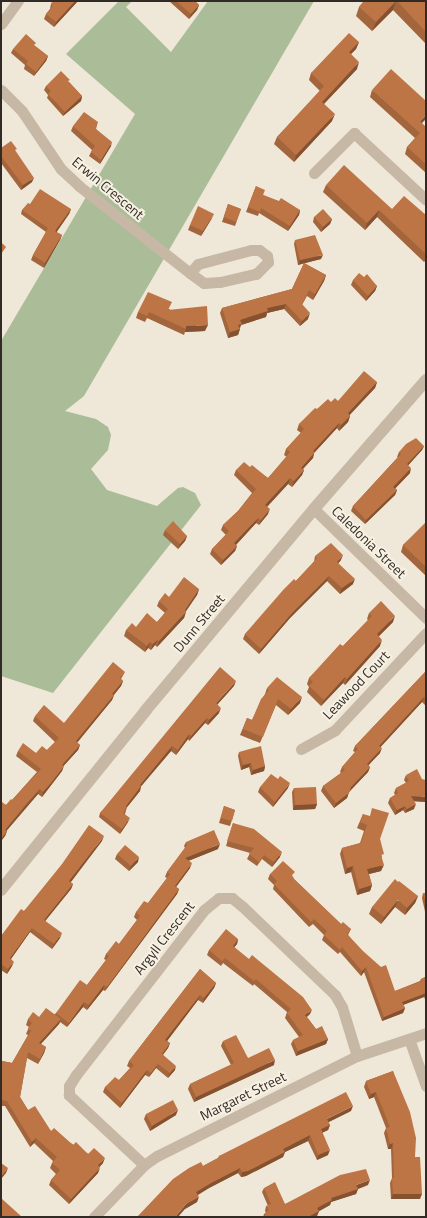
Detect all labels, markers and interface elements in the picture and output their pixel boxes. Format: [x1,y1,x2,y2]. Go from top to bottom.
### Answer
street label: Erwin Crescent [69,153,147,223]
street label: Caledonia Street [328,502,410,582]
street label: Dunn Street [170,591,228,655]
street label: Leawood Court [319,647,393,723]
street label: Argyll Crescent [130,898,198,978]
street label: Margaret Street [197,1068,289,1124]

